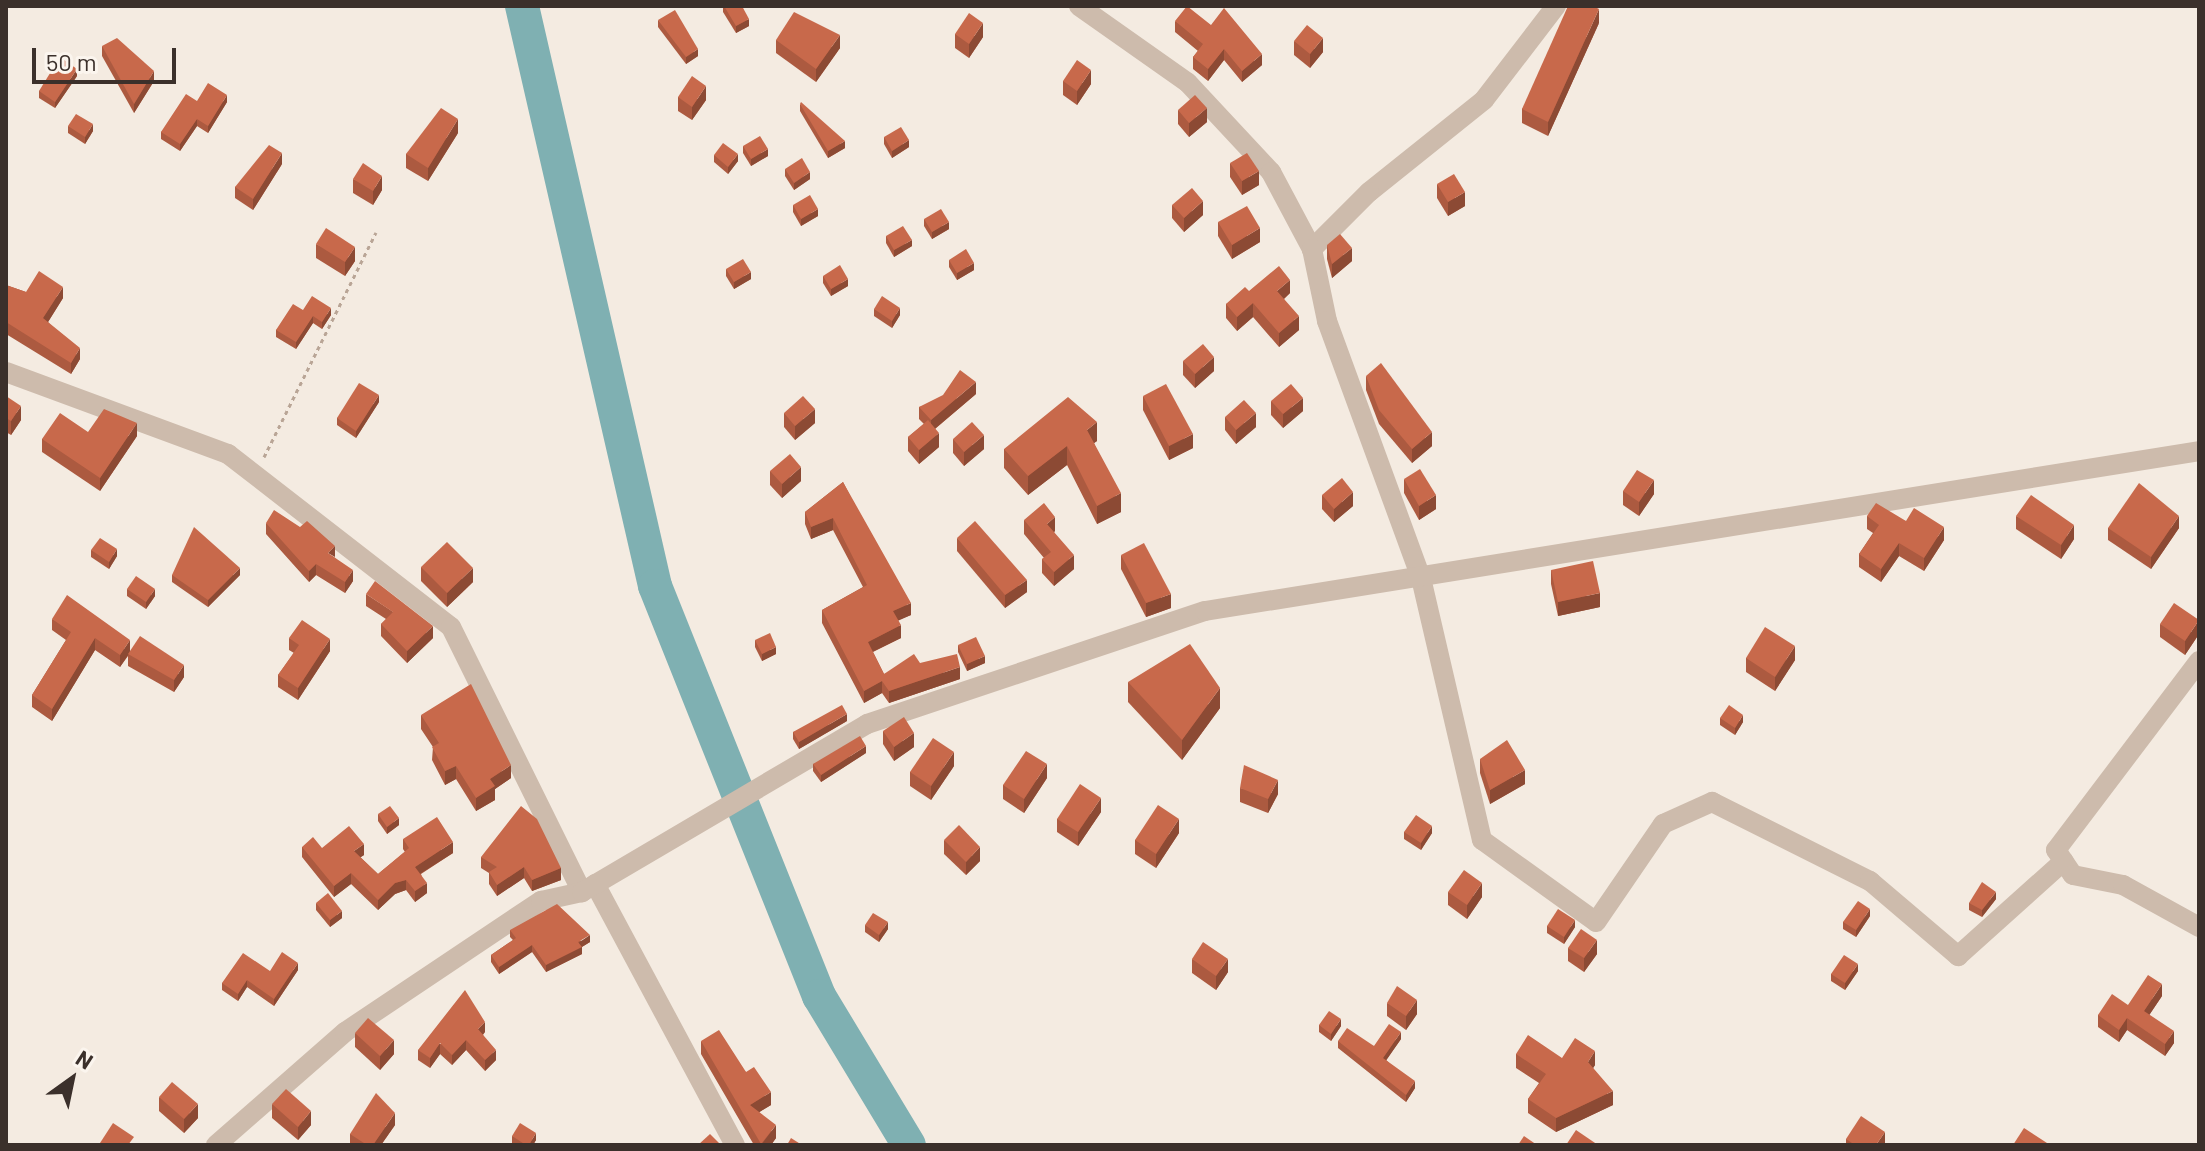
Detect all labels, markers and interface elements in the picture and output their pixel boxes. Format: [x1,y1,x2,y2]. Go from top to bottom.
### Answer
scale bar [36,32,180,82]
text: 50 m [46,47,97,76]
north arrow [32,1039,112,1119]
text: N [72,1044,98,1074]

